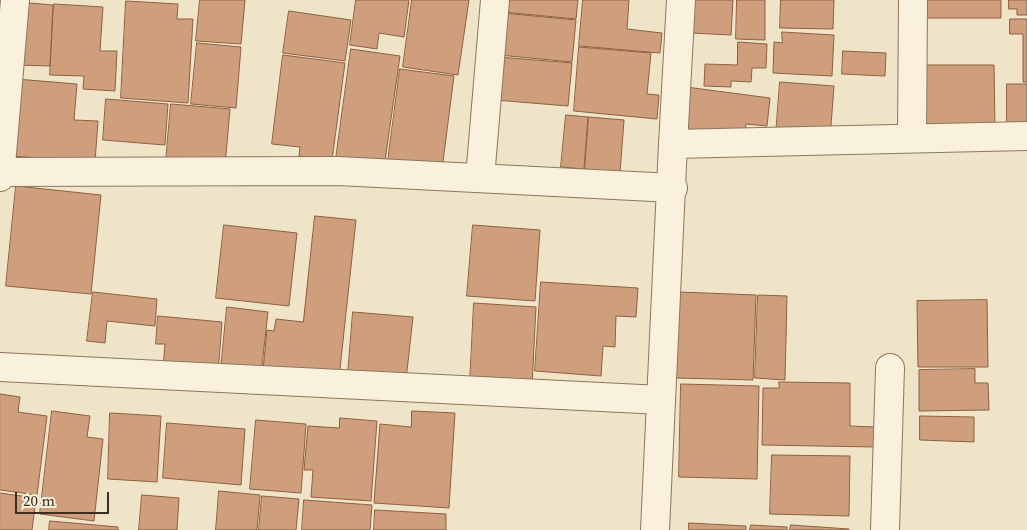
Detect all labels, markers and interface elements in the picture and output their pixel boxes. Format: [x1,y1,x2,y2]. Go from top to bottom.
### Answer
scale bar [18,482,111,514]
text: 20 m [23,490,55,511]

